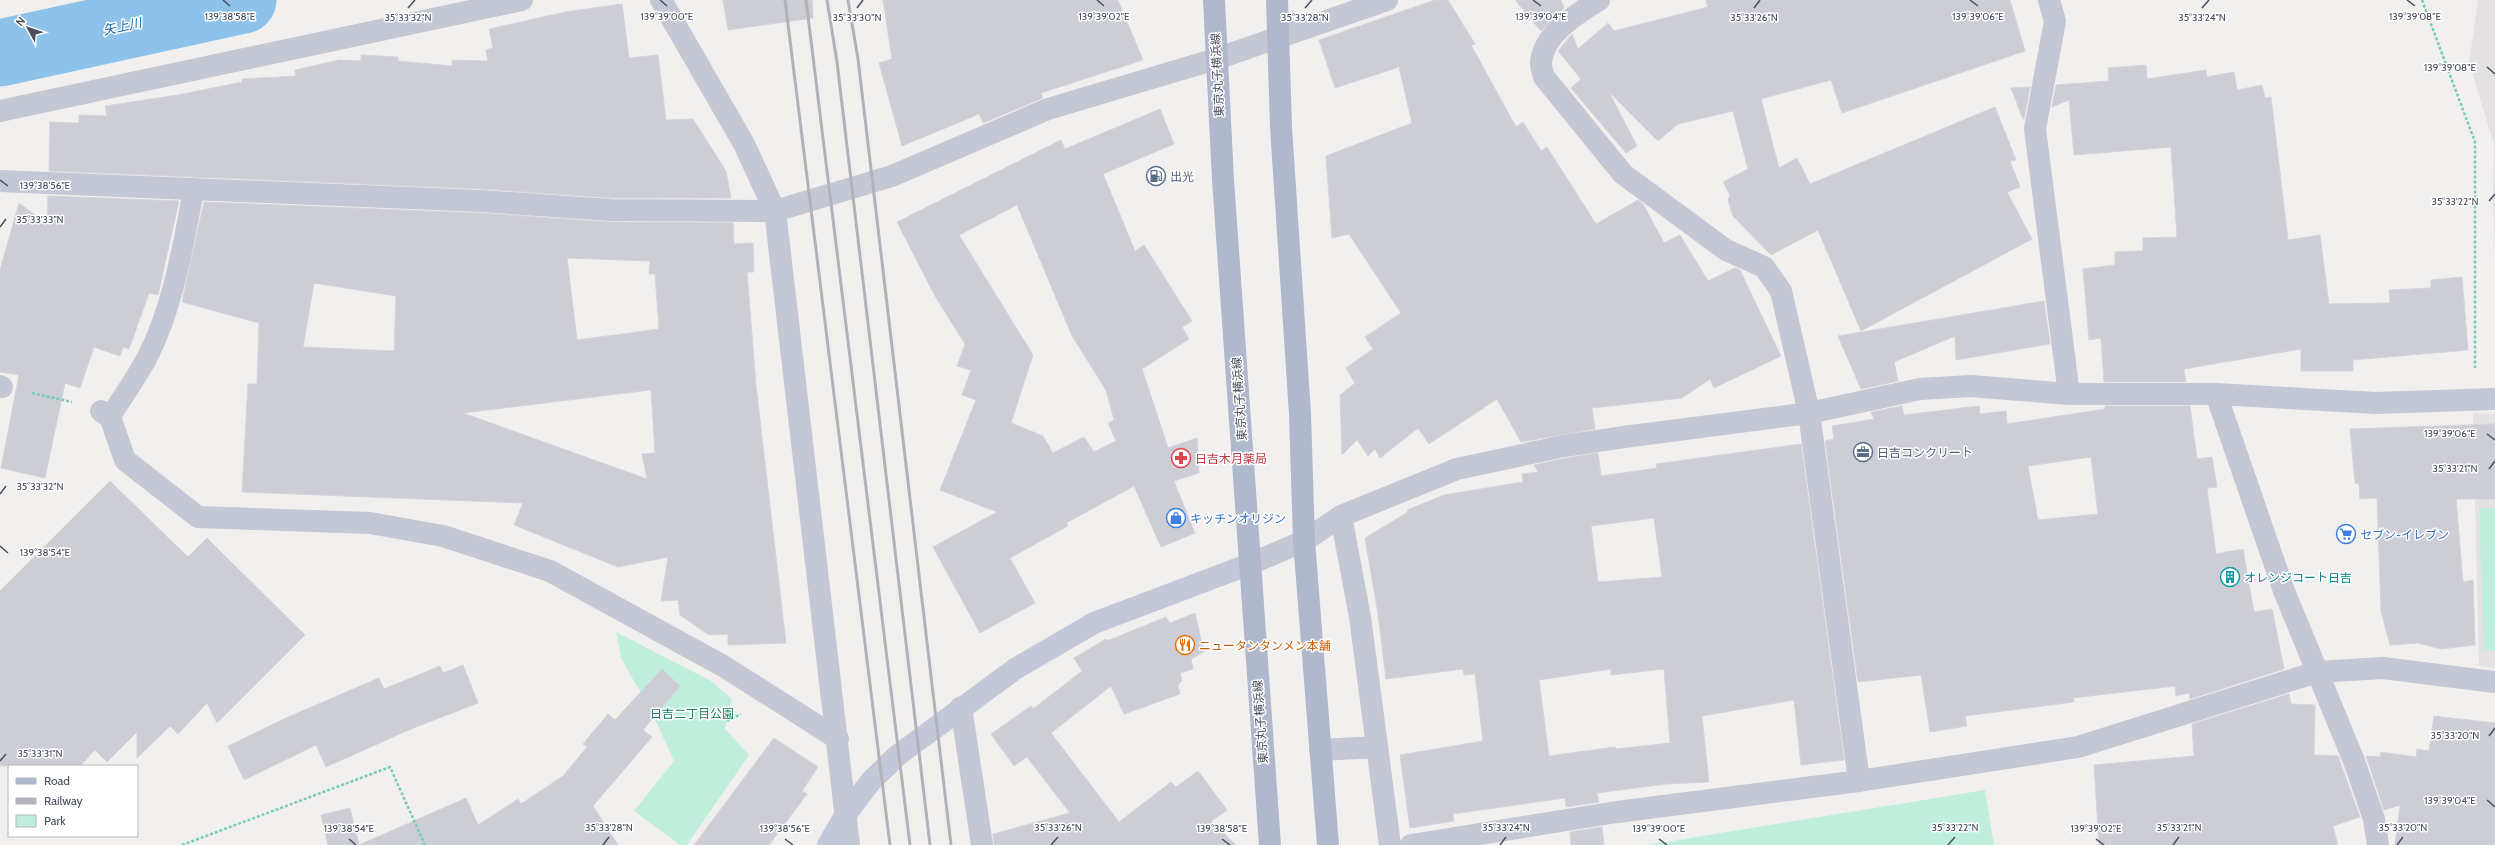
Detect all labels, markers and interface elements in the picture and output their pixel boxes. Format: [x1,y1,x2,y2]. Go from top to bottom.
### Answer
north arrow [8,8,48,48]
text: 139°38'58"E [205,10,256,23]
text: 139°39'00"E [641,10,694,23]
text: 139°39'02"E [1078,10,1130,23]
text: 139°39'04"E [1515,10,1567,23]
text: 139°39'06"E [1952,10,2004,23]
text: 139°39'08"E [2389,10,2441,23]
text: 35°33'32"N [384,11,432,24]
text: 35°33'30"N [833,11,881,24]
text: 35°33'28"N [1281,11,1329,24]
text: 35°33'26"N [1730,11,1778,24]
text: 35°33'24"N [2178,11,2226,24]
text: N [12,14,28,29]
water label: 矢上川 [101,14,145,38]
street label: 東京丸子横浜線 [1207,33,1227,117]
text: 139°39'08"E [2424,61,2476,74]
fuel station icon: 出光 [1145,165,1167,187]
place label: 出光 [1170,169,1194,184]
text: 139°38'56"E [20,179,71,192]
text: 35°33'22"N [2431,195,2479,208]
text: 35°33'33"N [16,213,64,226]
street label: 東京丸子横浜線 [1229,357,1249,441]
text: 139°39'06"E [2424,427,2476,440]
office icon: 日吉コンクリート [1852,441,1874,463]
place label: 日吉コンクリート [1877,445,1973,460]
pharmacy icon: 日吉木月薬局 [1170,447,1192,469]
place label: 日吉木月薬局 [1195,451,1267,466]
text: 35°33'21"N [2432,462,2478,475]
text: 35°33'32"N [16,480,64,493]
shop icon: キッチンオリジン [1165,507,1187,529]
place label: キッチンオリジン [1190,511,1286,526]
supermarket icon: セブン-イレブン [2335,523,2357,545]
place label: セブン-イレブン [2360,527,2449,542]
text: 139°38'54"E [20,546,71,559]
building icon: オレンジコート日吉 [2219,566,2241,588]
place label: オレンジコート日吉 [2244,570,2352,585]
restaurant icon: ニュータンタンメン本舗 [1174,634,1196,656]
place label: ニュータンタンメン本舗 [1199,638,1331,653]
street label: 東京丸子横浜線 [1250,680,1270,764]
park label: 日吉二丁目公園 [650,706,734,721]
text: 35°33'20"N [2431,729,2479,742]
text: 35°33'31"N [17,747,63,760]
legend [8,765,138,837]
text: Road [44,773,70,788]
text: Railway [44,793,82,808]
text: 139°39'04"E [2424,794,2476,807]
text: Park [44,813,66,828]
text: 35°33'28"N [585,821,633,834]
text: 35°33'26"N [1034,821,1082,834]
text: 35°33'24"N [1482,821,1530,834]
text: 35°33'22"N [1931,821,1979,834]
text: 35°33'21"N [2156,821,2202,834]
text: 35°33'20"N [2379,821,2427,834]
text: 139°38'54"E [324,822,375,835]
text: 139°38'56"E [760,822,811,835]
text: 139°38'58"E [1197,822,1248,835]
text: 139°39'00"E [1633,822,1686,835]
text: 139°39'02"E [2070,822,2122,835]

